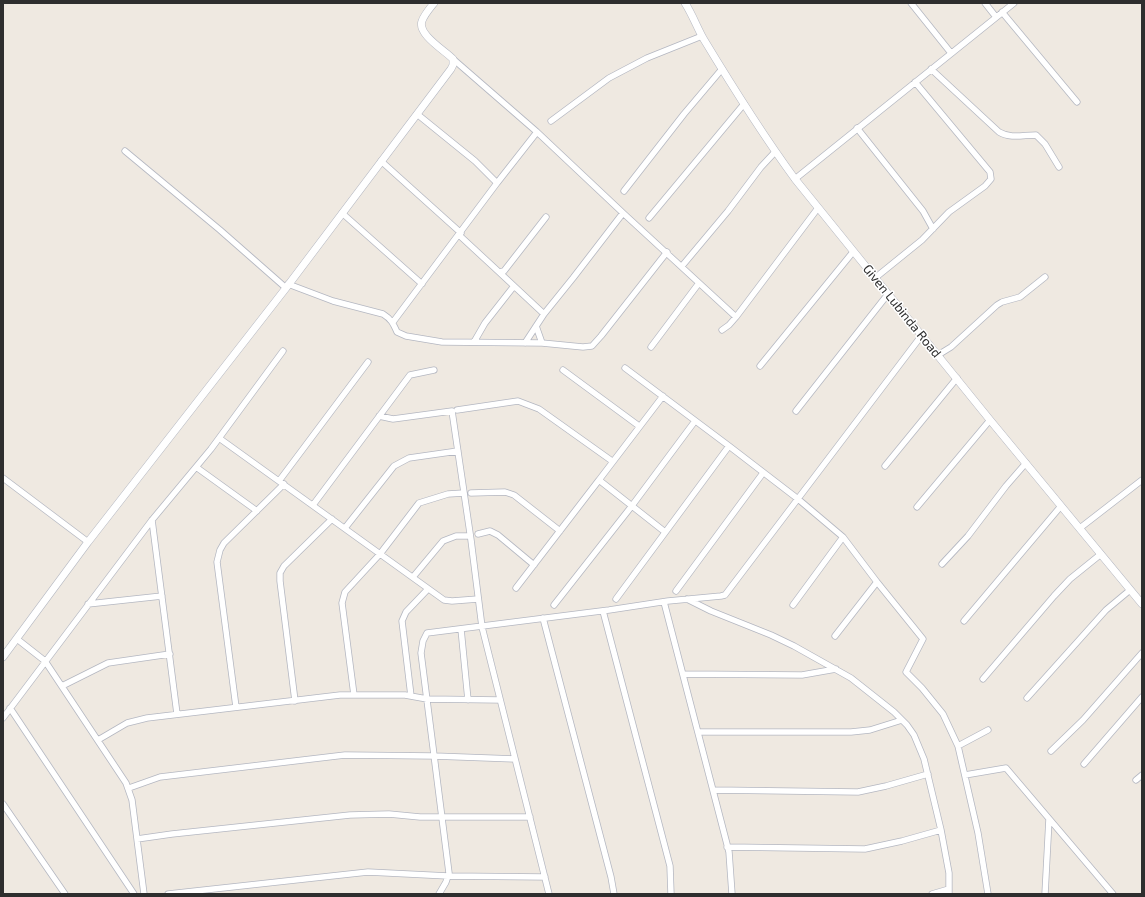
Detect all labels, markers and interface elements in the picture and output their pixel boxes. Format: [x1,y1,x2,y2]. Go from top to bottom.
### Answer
street label: Given Lubinda Road [860,261,944,361]

